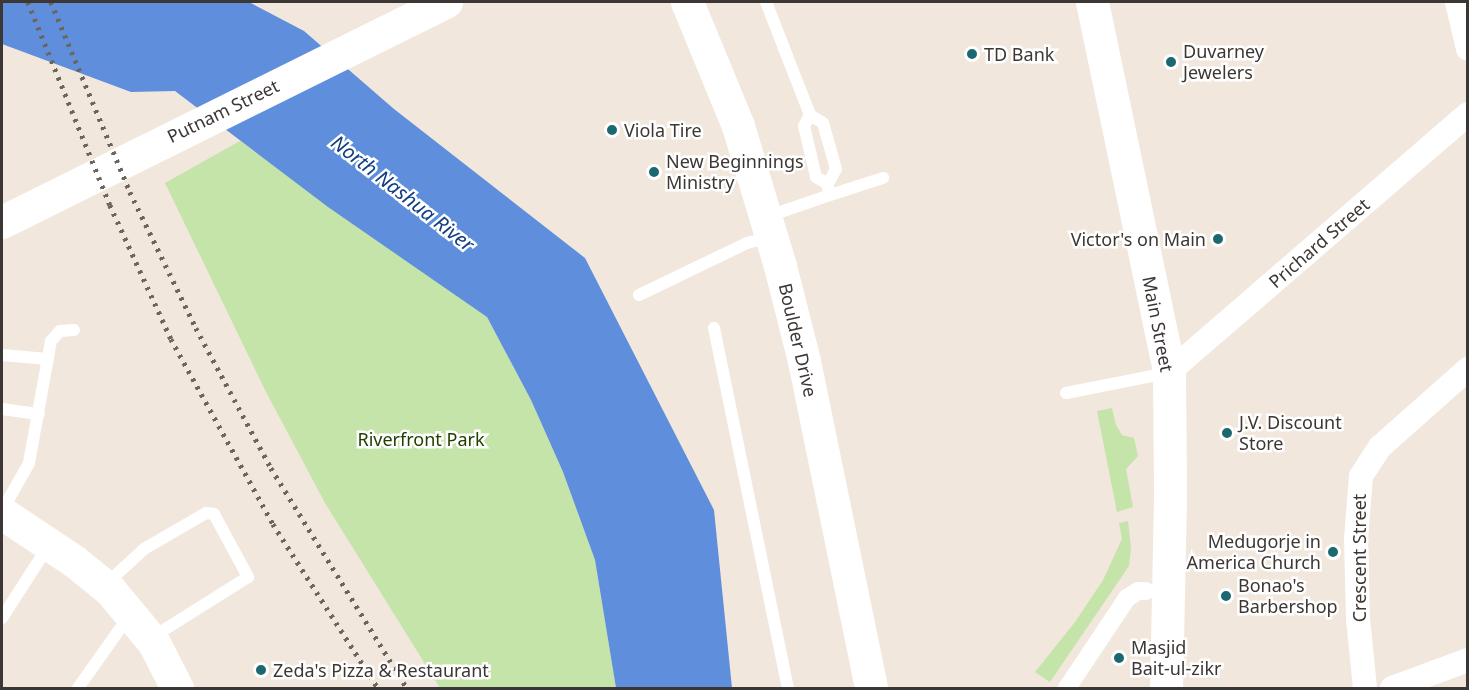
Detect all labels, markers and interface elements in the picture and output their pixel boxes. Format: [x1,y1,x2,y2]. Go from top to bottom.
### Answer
place label: Duvarney Jewelers [1183,41,1264,84]
place label: TD Bank [984,43,1054,65]
marker: TD Bank [965,47,979,61]
marker: Duvarney Jewelers [1164,55,1178,69]
street label: Putnam Street [164,75,282,147]
place label: Viola Tire [624,119,702,141]
marker: Viola Tire [605,123,619,137]
water label: North Nashua River [327,130,479,256]
place label: New Beginnings Ministry [666,151,804,194]
marker: New Beginnings Ministry [647,165,661,179]
street label: Prichard Street [1264,194,1374,292]
place label: Victor's on Main [1071,228,1206,250]
marker: Victor's on Main [1211,232,1225,246]
street label: Main Street [1138,274,1178,374]
street label: Boulder Drive [774,281,822,399]
place label: J.V. Discount Store [1239,412,1342,454]
marker: J.V. Discount Store [1220,426,1234,440]
park label: Riverfront Park [357,428,485,450]
street label: Crescent Street [1348,494,1370,622]
place label: Medugorje in America Church [1187,531,1321,574]
marker: Medugorje in America Church [1326,545,1340,559]
place label: Bonao's Barbershop [1238,575,1338,618]
marker: Bonao's Barbershop [1219,589,1233,603]
place label: Masjid Bait-ul-zikr [1131,637,1221,680]
marker: Masjid Bait-ul-zikr [1112,651,1126,665]
place label: Zeda's Pizza & Restaurant [273,659,489,681]
marker: Zeda's Pizza & Restaurant [254,663,268,677]

